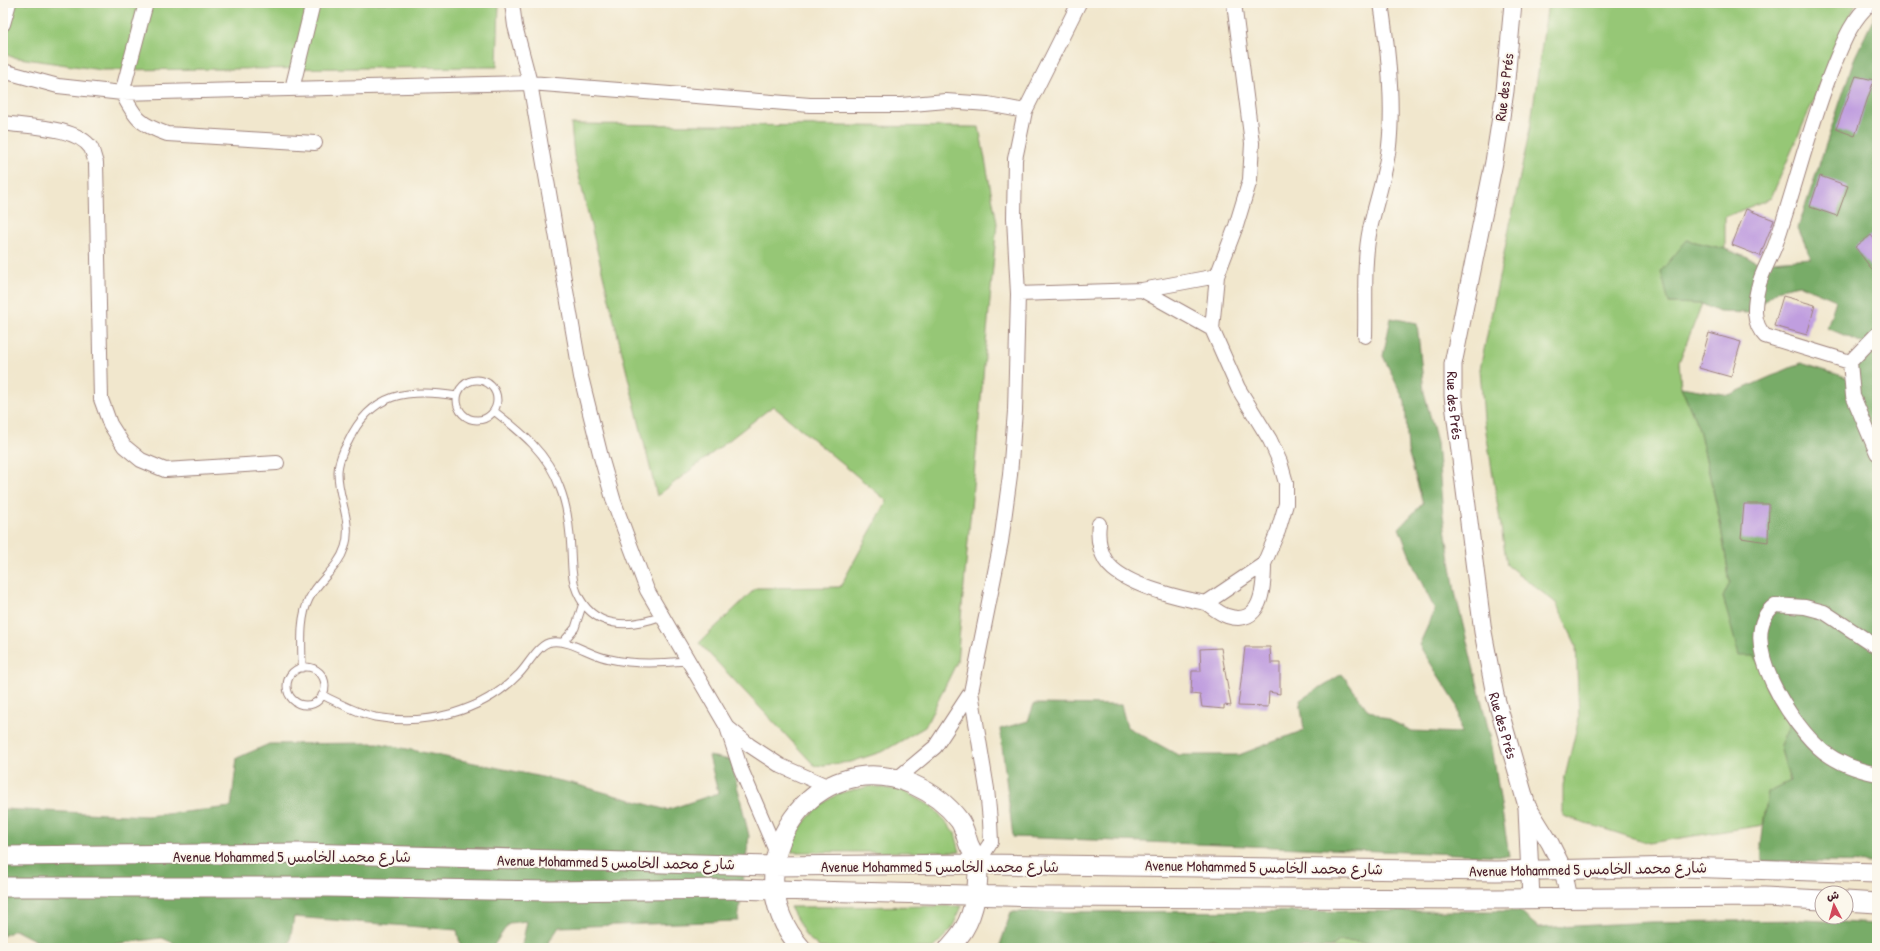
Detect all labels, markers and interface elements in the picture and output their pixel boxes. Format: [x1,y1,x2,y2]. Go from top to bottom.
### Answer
street label: Rue des Prés [1489,52,1519,122]
street label: Rue des Prés [1442,372,1469,441]
street label: Rue des Prés [1484,690,1523,761]
street label: Avenue Mohammed 5 شارع محمد الخامس [173,846,411,867]
street label: Avenue Mohammed 5 شارع محمد الخامس [497,849,735,875]
street label: Avenue Mohammed 5 شارع محمد الخامس [1145,854,1383,880]
street label: Avenue Mohammed 5 شارع محمد الخامس [821,856,1059,877]
street label: Avenue Mohammed 5 شارع محمد الخامس [1469,856,1707,882]
north arrow [1814,885,1854,925]
text: ش [1826,887,1840,903]

